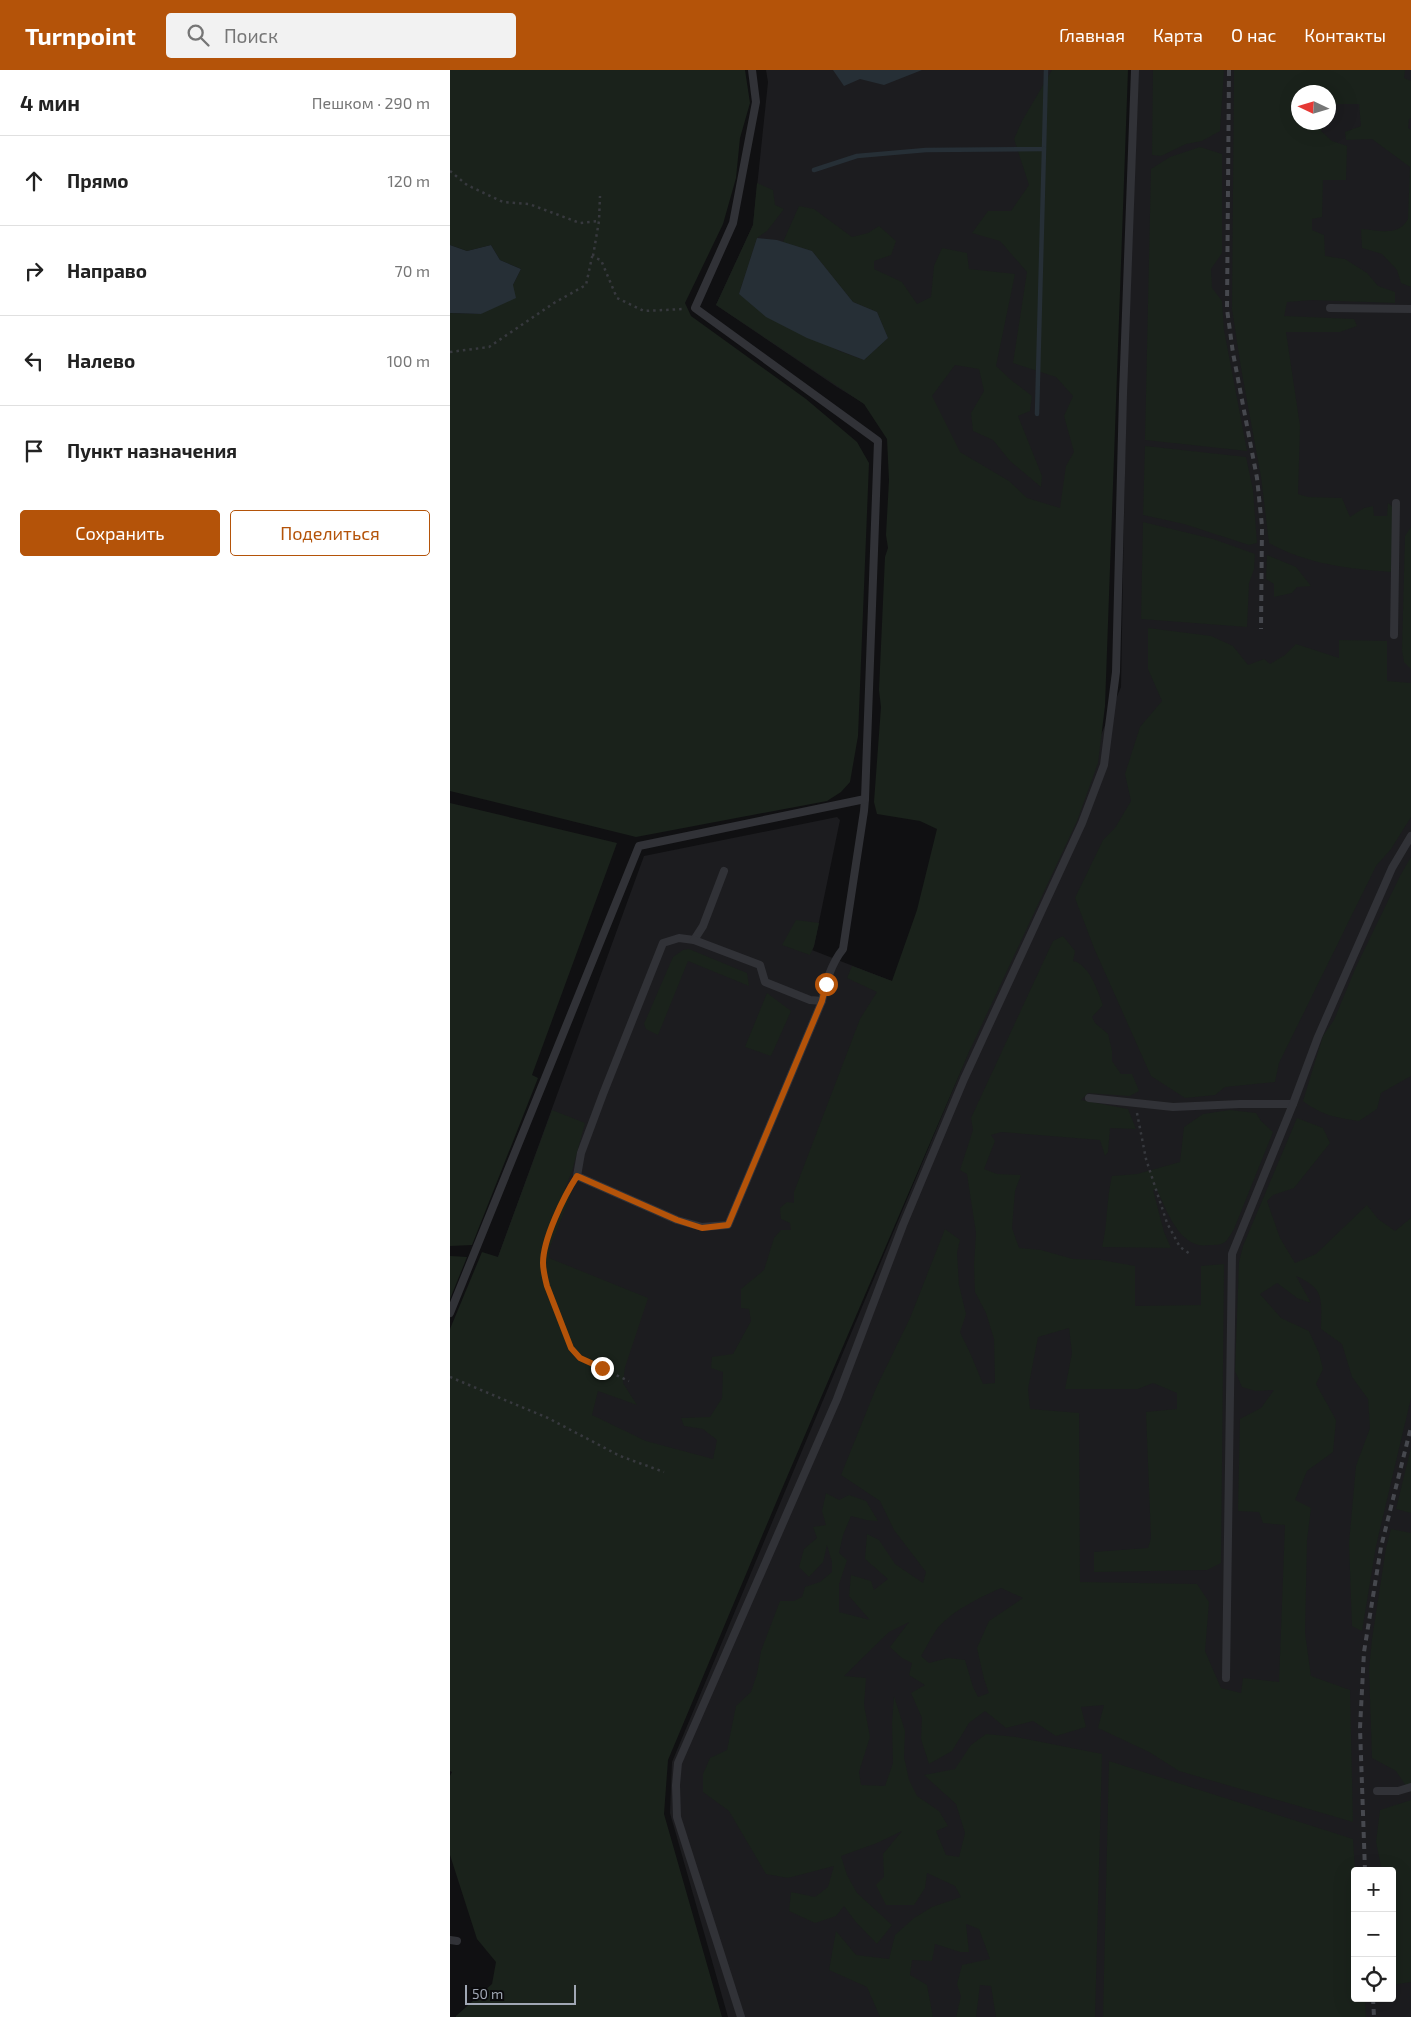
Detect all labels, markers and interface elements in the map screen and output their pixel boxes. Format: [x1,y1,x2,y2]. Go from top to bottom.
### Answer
search box [166,13,516,58]
text: Turnpoint [25,21,136,50]
icon: search [184,21,212,49]
text: Поиск [224,24,278,47]
text: Главная [1059,24,1125,46]
text: Карта [1153,24,1203,46]
text: О нас [1231,24,1276,46]
text: Контакты [1304,24,1386,46]
north arrow [1291,85,1336,130]
text: 4 мин [20,90,80,115]
text: Пешком · 290 m [312,93,430,112]
icon: ahead [20,167,48,195]
text: Прямо [67,169,129,192]
text: 120 m [387,171,430,190]
icon: right [20,257,48,285]
text: Направо [67,259,147,282]
text: 70 m [395,261,430,280]
icon: left [20,347,48,375]
text: Налево [67,349,135,372]
text: 100 m [387,351,430,370]
icon: arrive [20,437,48,465]
text: Пункт назначения [67,439,237,462]
button: Сохранить [20,510,220,556]
button: Поделиться [230,510,430,556]
route start [815,973,838,996]
route end [591,1357,614,1380]
map controls [1351,1867,1396,2002]
button: + [1351,1867,1396,1912]
button: − [1351,1912,1396,1957]
button: locate [1351,1957,1396,2002]
scale bar [465,1982,576,2005]
text: 50 m [472,1985,503,2002]

